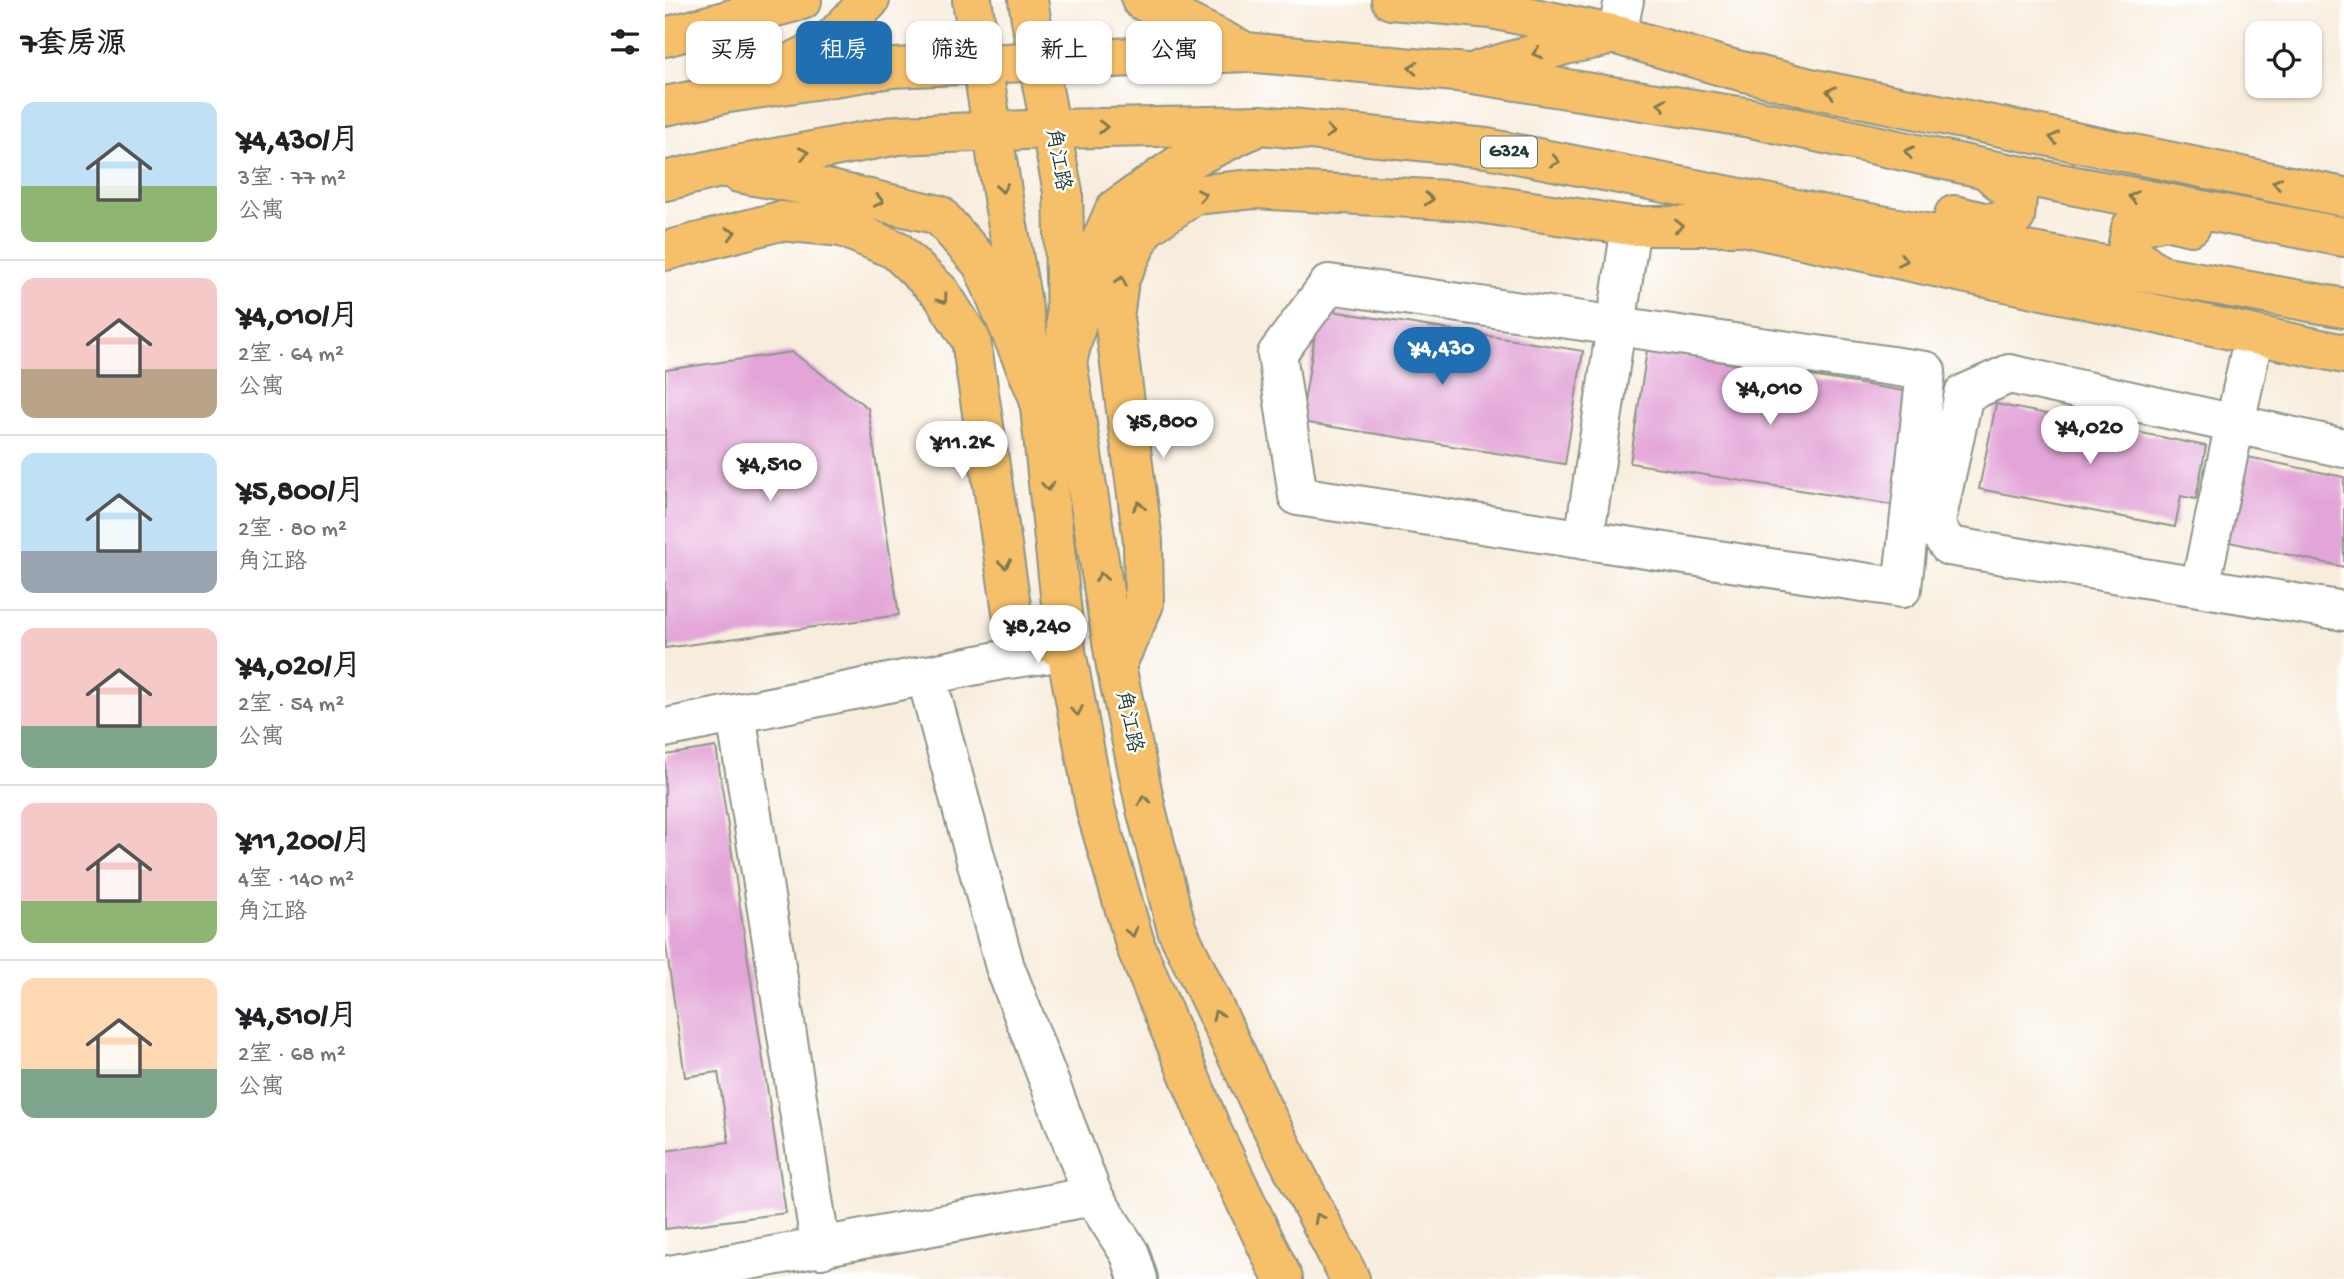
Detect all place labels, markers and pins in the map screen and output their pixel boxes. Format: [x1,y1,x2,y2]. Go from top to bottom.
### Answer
pin: ¥4,430 [1385,328,1499,387]
pin: ¥4,010 [1713,368,1827,427]
pin: ¥5,800 [1106,400,1220,460]
pin: ¥4,020 [2033,406,2147,466]
pin: ¥11.2K [905,421,1019,481]
pin: ¥4,510 [713,444,827,503]
pin: ¥8,240 [981,606,1095,665]

